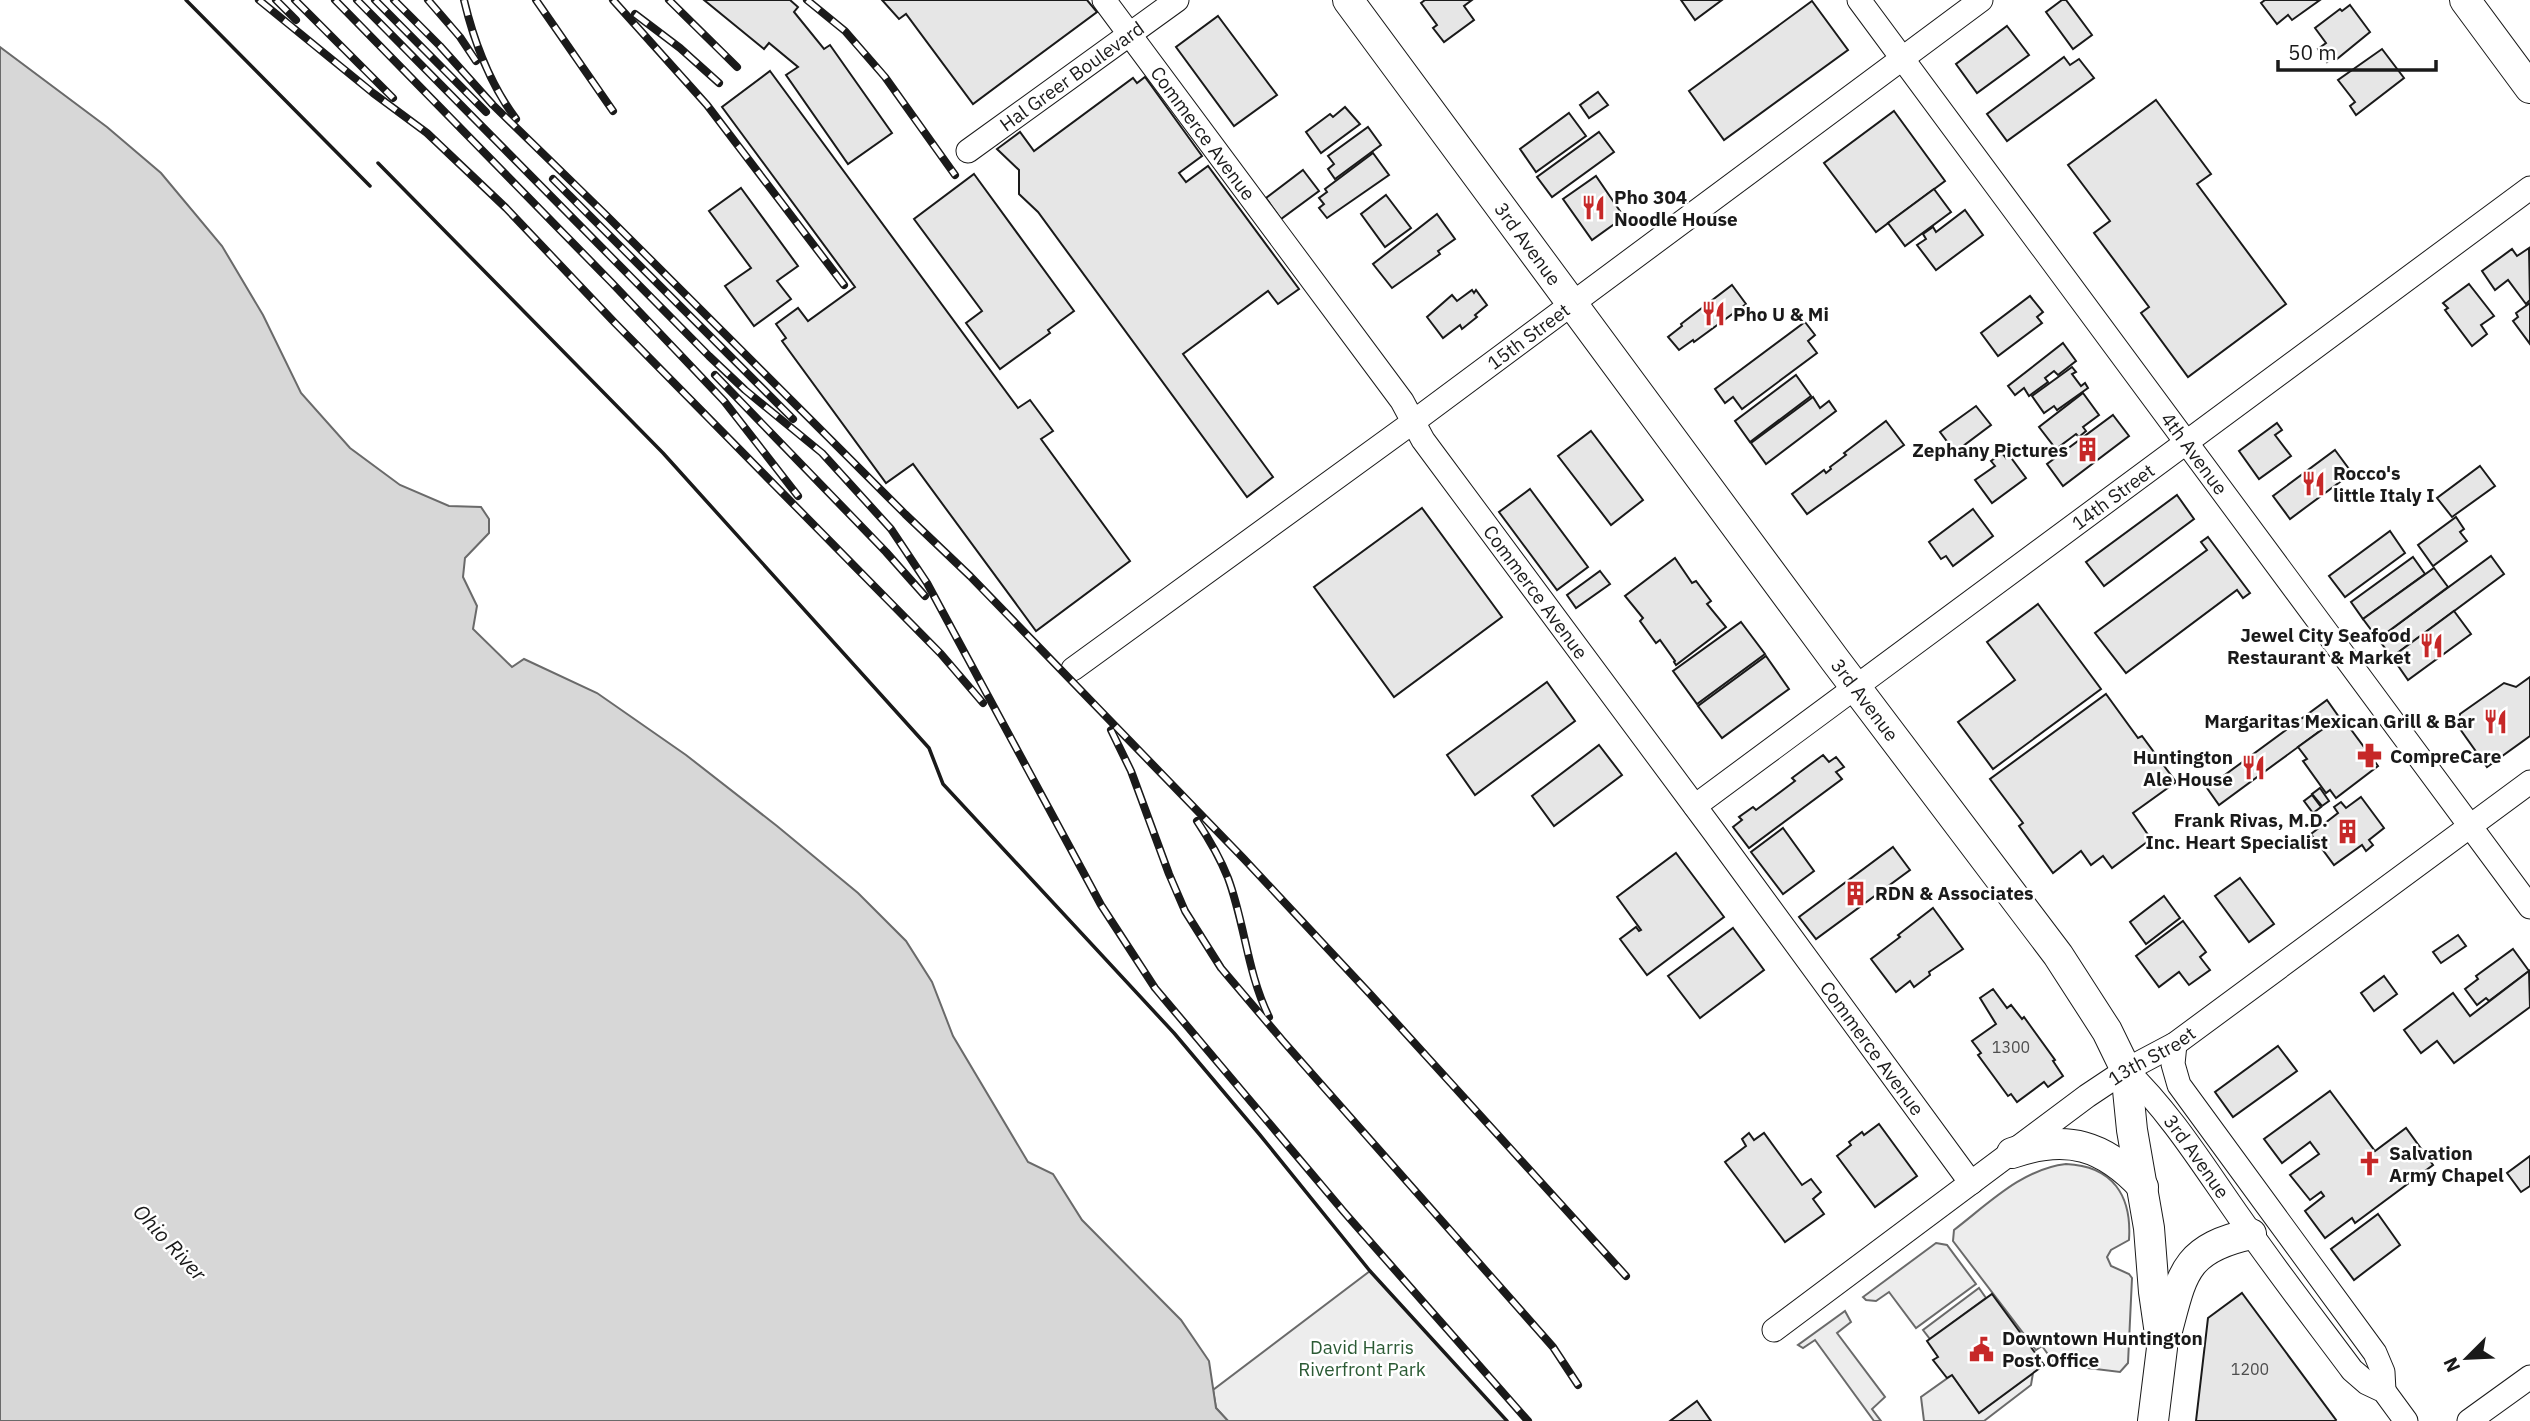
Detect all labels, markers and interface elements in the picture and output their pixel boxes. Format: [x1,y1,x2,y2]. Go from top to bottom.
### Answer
street label: Hal Greer Boulevard [995,16,1149,136]
scale bar [2278,28,2436,72]
text: 50 m [2288,38,2337,66]
street label: Commerce Avenue [1145,62,1261,205]
place label: Pho 304 Noodle House [1614,185,1738,231]
restaurant icon: Pho 304 Noodle House [1580,194,1608,222]
street label: 3rd Avenue [1489,198,1566,290]
street label: 15th Street [1482,298,1574,375]
restaurant icon: Pho U & Mi [1699,300,1727,328]
place label: Pho U & Mi [1733,302,1829,326]
street label: 4th Avenue [2156,407,2233,499]
building icon: Zephany Pictures [2074,436,2102,464]
place label: Zephany Pictures [1912,438,2068,462]
street label: 14th Street [2067,458,2159,535]
place label: Rocco's little Italy I [2333,461,2434,507]
restaurant icon: Rocco's little Italy I [2299,470,2327,498]
street label: Commerce Avenue [1478,520,1593,664]
place label: Jewel City Seafood Restaurant & Market [2227,623,2411,669]
restaurant icon: Jewel City Seafood Restaurant & Market [2417,632,2445,660]
street label: 3rd Avenue [1826,654,1904,746]
restaurant icon: Margaritas Mexican Grill & Bar [2481,707,2509,735]
place label: Margaritas Mexican Grill & Bar [2204,709,2475,733]
pharmacy icon: CompreCare [2356,742,2384,770]
place label: CompreCare [2390,744,2501,768]
place label: Huntington Ale House [2133,745,2233,791]
restaurant icon: Huntington Ale House [2239,754,2267,782]
place label: Frank Rivas, M.D. Inc. Heart Specialist [2145,808,2328,854]
building icon: Frank Rivas, M.D. Inc. Heart Specialist [2334,817,2362,845]
building icon: RDN & Associates [1841,879,1869,907]
place label: RDN & Associates [1875,881,2034,905]
street label: Commerce Avenue [1815,976,1929,1120]
street label: 13th Street [2103,1021,2200,1091]
house number: 1300 [1992,1037,2030,1057]
street label: 3rd Avenue [2159,1110,2235,1203]
place label: Salvation Army Chapel [2389,1141,2504,1187]
church icon: Salvation Army Chapel [2355,1150,2383,1178]
water label: Ohio River [127,1198,214,1287]
north arrow [2432,1323,2502,1393]
place label: Downtown Huntington Post Office [2002,1326,2203,1372]
park label: David Harris Riverfront Park [1298,1335,1426,1381]
public building icon: Downtown Huntington Post Office [1968,1335,1996,1363]
text: N [2438,1354,2465,1376]
house number: 1200 [2231,1359,2269,1379]

